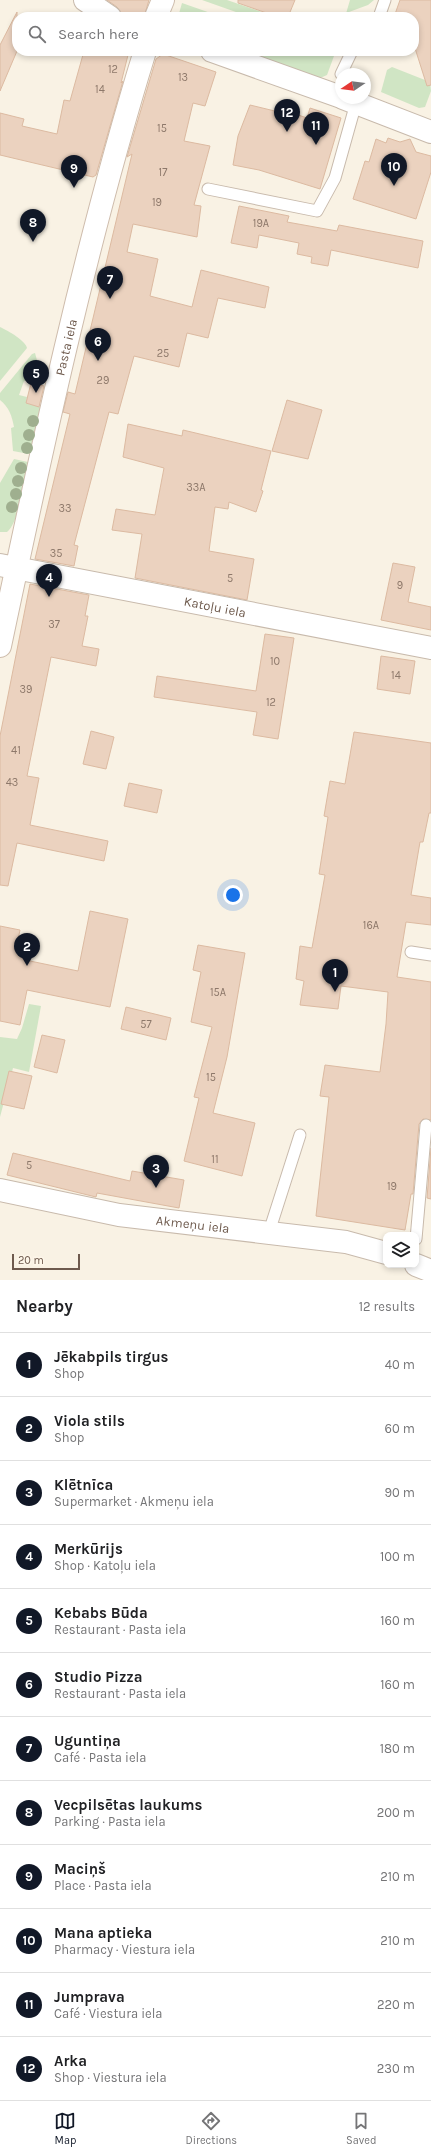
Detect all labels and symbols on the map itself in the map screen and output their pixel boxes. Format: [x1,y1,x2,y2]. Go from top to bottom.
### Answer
house number: 12 [108,63,118,76]
north arrow [335,68,371,104]
house number: 13 [178,71,188,84]
house number: 14 [95,83,105,96]
pin: 12 [274,99,300,132]
pin: 11 [303,112,329,145]
house number: 15 [157,122,167,135]
pin: 10 [381,153,407,186]
pin: 9 [61,155,87,188]
house number: 17 [159,166,167,179]
house number: 19 [152,196,162,209]
pin: 8 [20,209,46,242]
house number: 19A [253,217,270,230]
pin: 7 [97,266,123,299]
street label: Pasta iela [52,317,80,377]
pin: 6 [85,328,111,361]
house number: 25 [157,347,169,360]
pin: 5 [23,360,49,393]
house number: 29 [97,374,109,387]
house number: 33A [186,481,206,494]
house number: 33 [59,502,72,515]
house number: 35 [50,547,62,560]
pin: 4 [36,564,62,597]
house number: 5 [227,572,233,585]
house number: 9 [397,579,403,592]
street label: Katoļu iela [183,593,247,620]
house number: 37 [48,618,60,631]
house number: 10 [270,655,280,668]
house number: 14 [391,669,401,682]
house number: 39 [20,683,32,696]
house number: 12 [266,696,276,709]
house number: 41 [11,744,21,757]
house number: 43 [6,776,18,789]
your location [223,885,243,905]
house number: 16A [363,919,380,932]
pin: 2 [14,933,40,966]
pin: 1 [322,959,348,992]
house number: 15A [210,986,227,999]
house number: 57 [140,1018,152,1031]
house number: 15 [206,1071,216,1084]
house number: 11 [211,1153,219,1166]
pin: 3 [143,1155,169,1188]
house number: 5 [26,1159,32,1172]
house number: 19 [387,1180,397,1193]
street label: Akmeņu iela [155,1212,230,1236]
scale bar [12,1252,80,1271]

